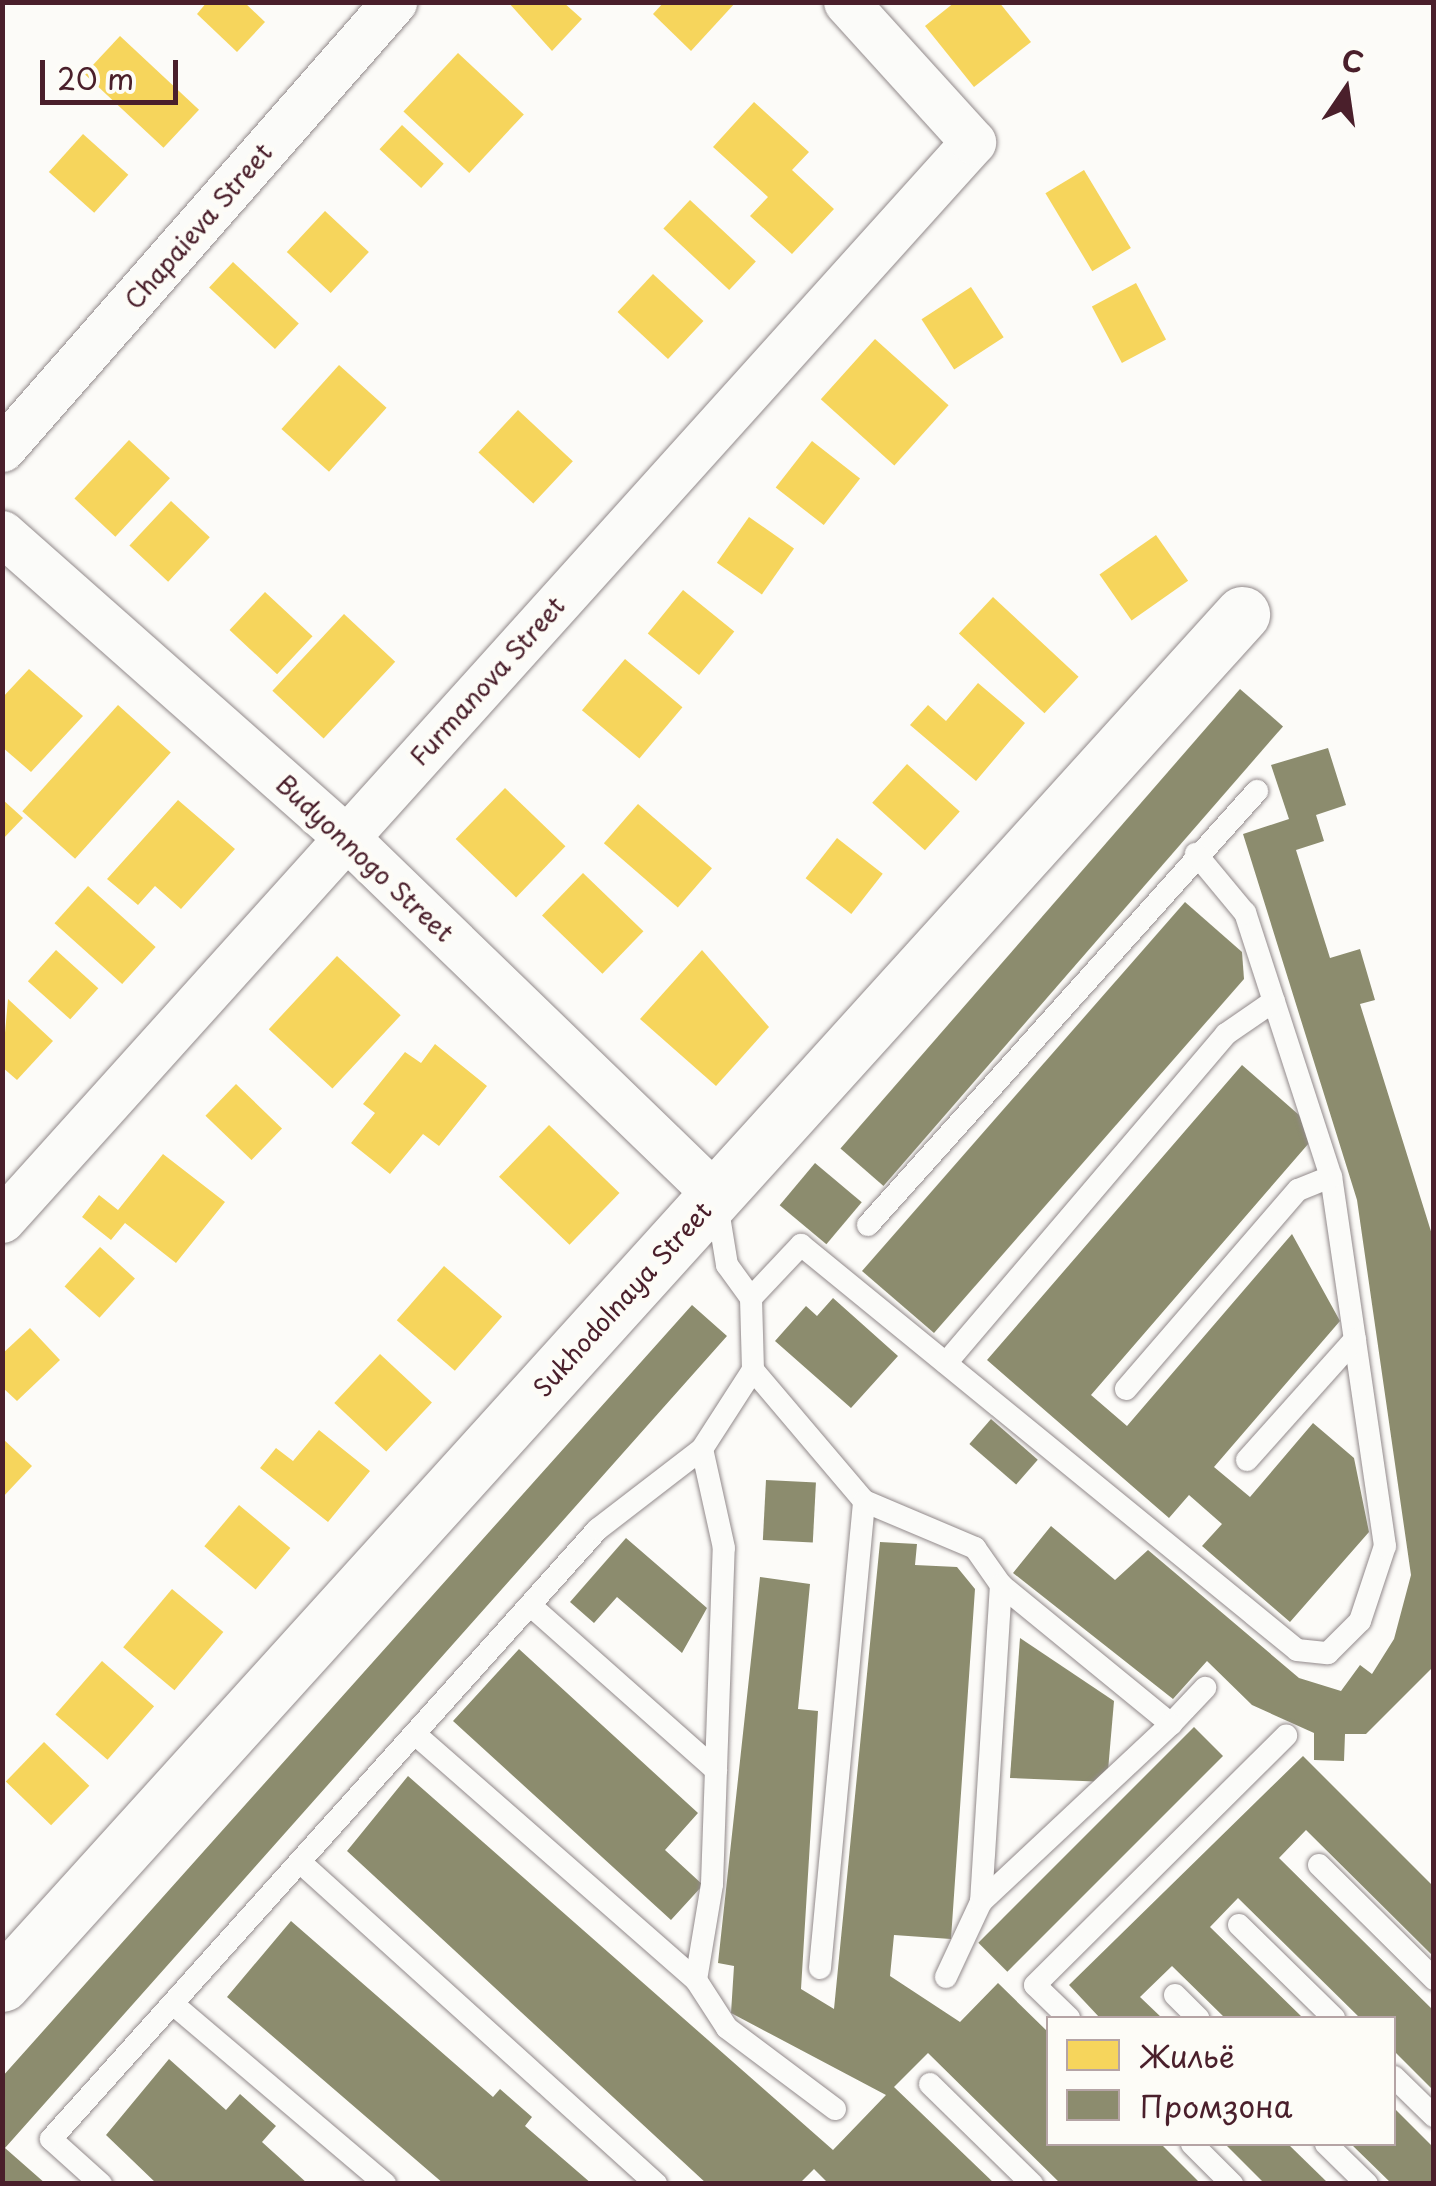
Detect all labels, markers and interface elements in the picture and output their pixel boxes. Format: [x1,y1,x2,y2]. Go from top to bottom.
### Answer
text: С [1338,37,1368,84]
scale bar [45,40,182,102]
north arrow [1296,40,1396,140]
text: 20 m [57,55,134,100]
street label: Chapaieva Street [118,137,278,315]
street label: Furmanova Street [403,590,571,772]
street label: Budyonnogo Street [270,768,460,948]
street label: Sukhodolnaya Street [527,1195,717,1403]
legend [1046,2016,1396,2146]
text: Жильё [1140,2033,1235,2078]
text: Промзона [1140,2083,1292,2128]

